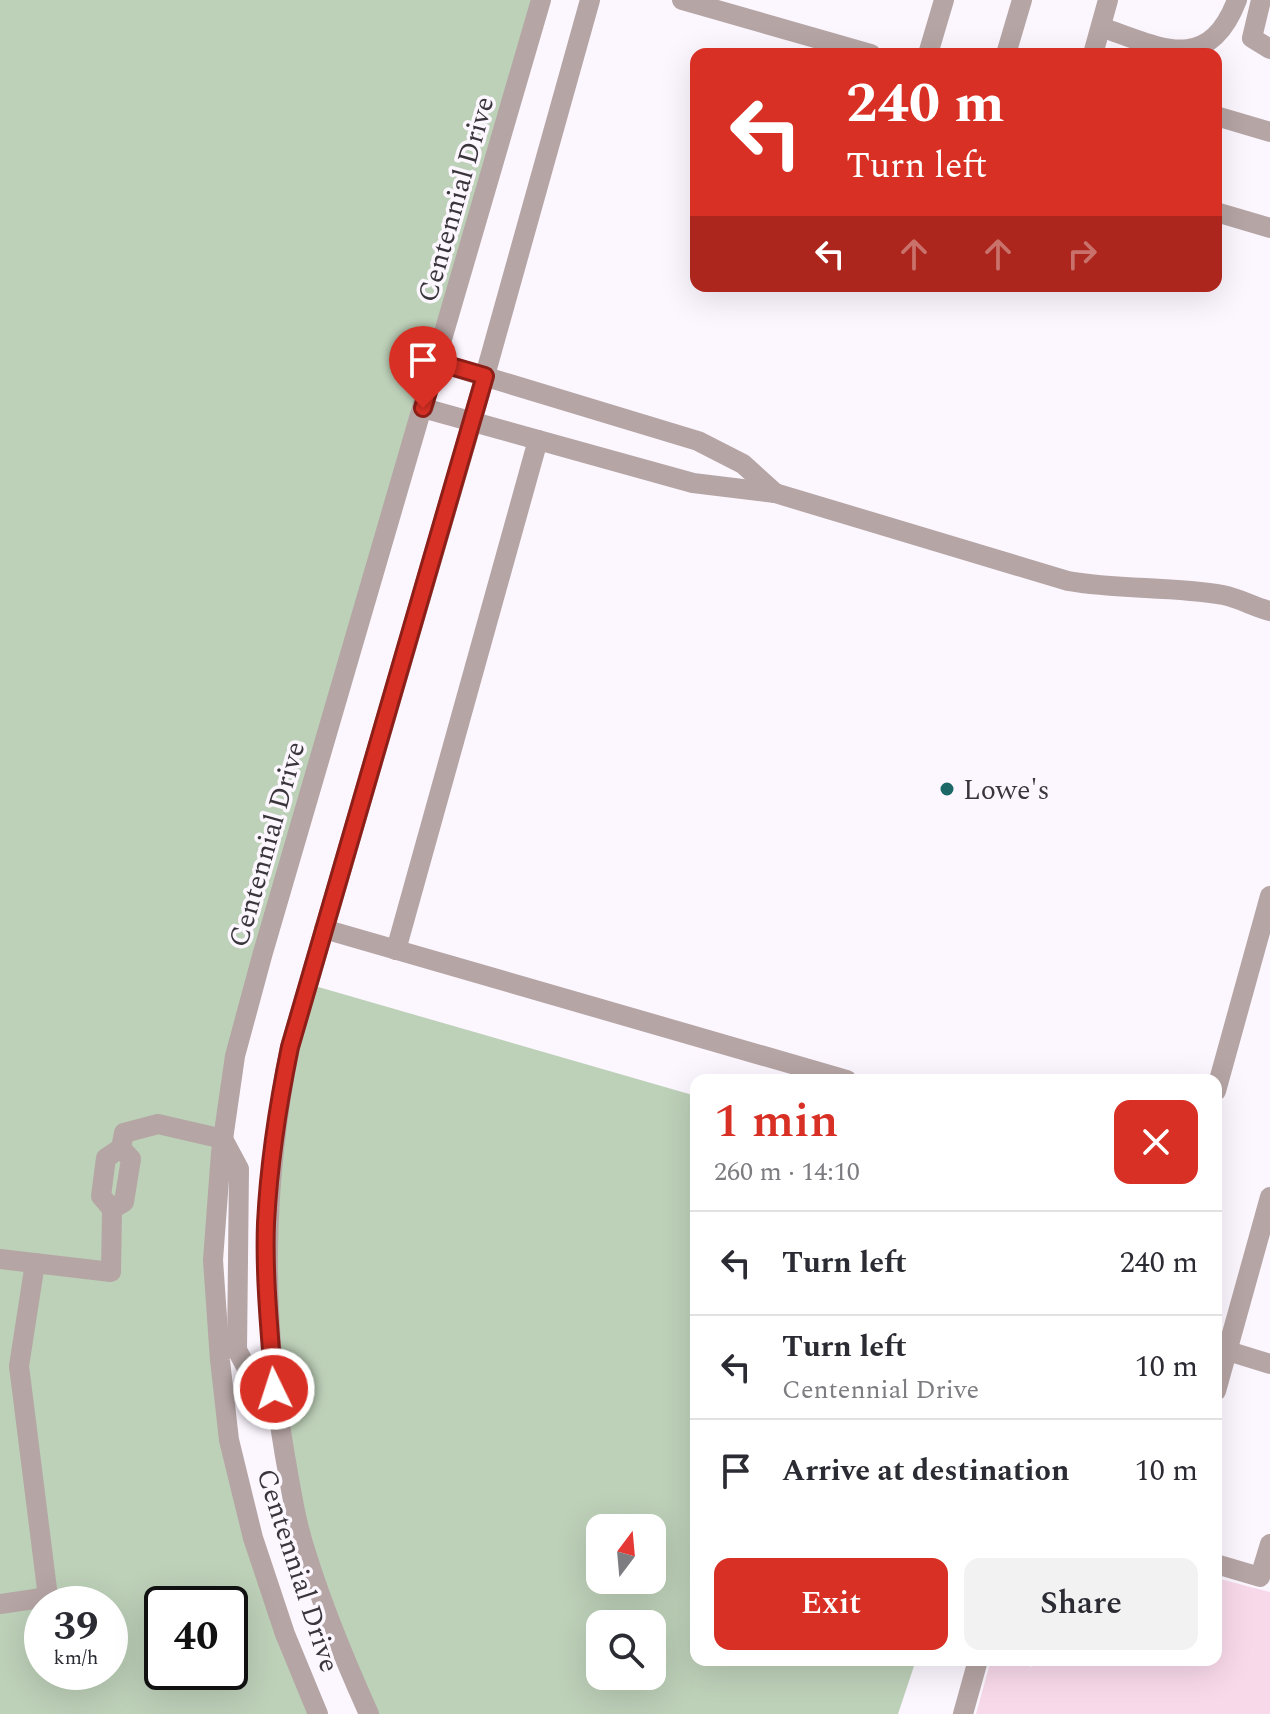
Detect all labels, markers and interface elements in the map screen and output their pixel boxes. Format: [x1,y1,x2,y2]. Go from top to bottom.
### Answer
text: 240 m [846,62,1005,147]
icon: left [714,80,818,184]
street label: Centennial Drive [407,91,506,307]
text: Turn left [846,139,987,194]
icon: left [808,232,852,276]
icon: ahead [892,232,936,276]
icon: ahead [976,232,1020,276]
icon: right [1060,232,1104,276]
pin [389,326,457,408]
icon: arrive [401,338,445,382]
street label: Centennial Drive [218,736,317,952]
place label: Lowe's [963,769,1050,812]
marker: Lowe's [938,780,956,798]
text: 1 min [714,1085,839,1158]
button: close [1114,1100,1198,1184]
text: 260 m · 14:10 [714,1152,860,1192]
text: Turn left [782,1240,907,1286]
text: 240 m [1120,1240,1198,1286]
icon: left [714,1241,758,1285]
text: Turn left [782,1324,907,1370]
text: 10 m [1135,1344,1198,1390]
icon: left [714,1345,758,1389]
position arrow [232,1347,316,1431]
text: Centennial Drive [782,1370,979,1410]
text: Arrive at destination [782,1448,1069,1494]
text: 10 m [1135,1448,1198,1494]
icon: arrive [714,1449,758,1493]
street label: Centennial Drive [244,1463,351,1678]
north arrow [586,1514,666,1594]
map controls [586,1514,666,1690]
button: Exit [714,1558,948,1650]
button: Share [964,1558,1198,1650]
speed limit sign: 40 [144,1586,248,1690]
text: 39 [54,1597,98,1658]
button: search [586,1610,666,1690]
text: km/h [54,1643,99,1673]

